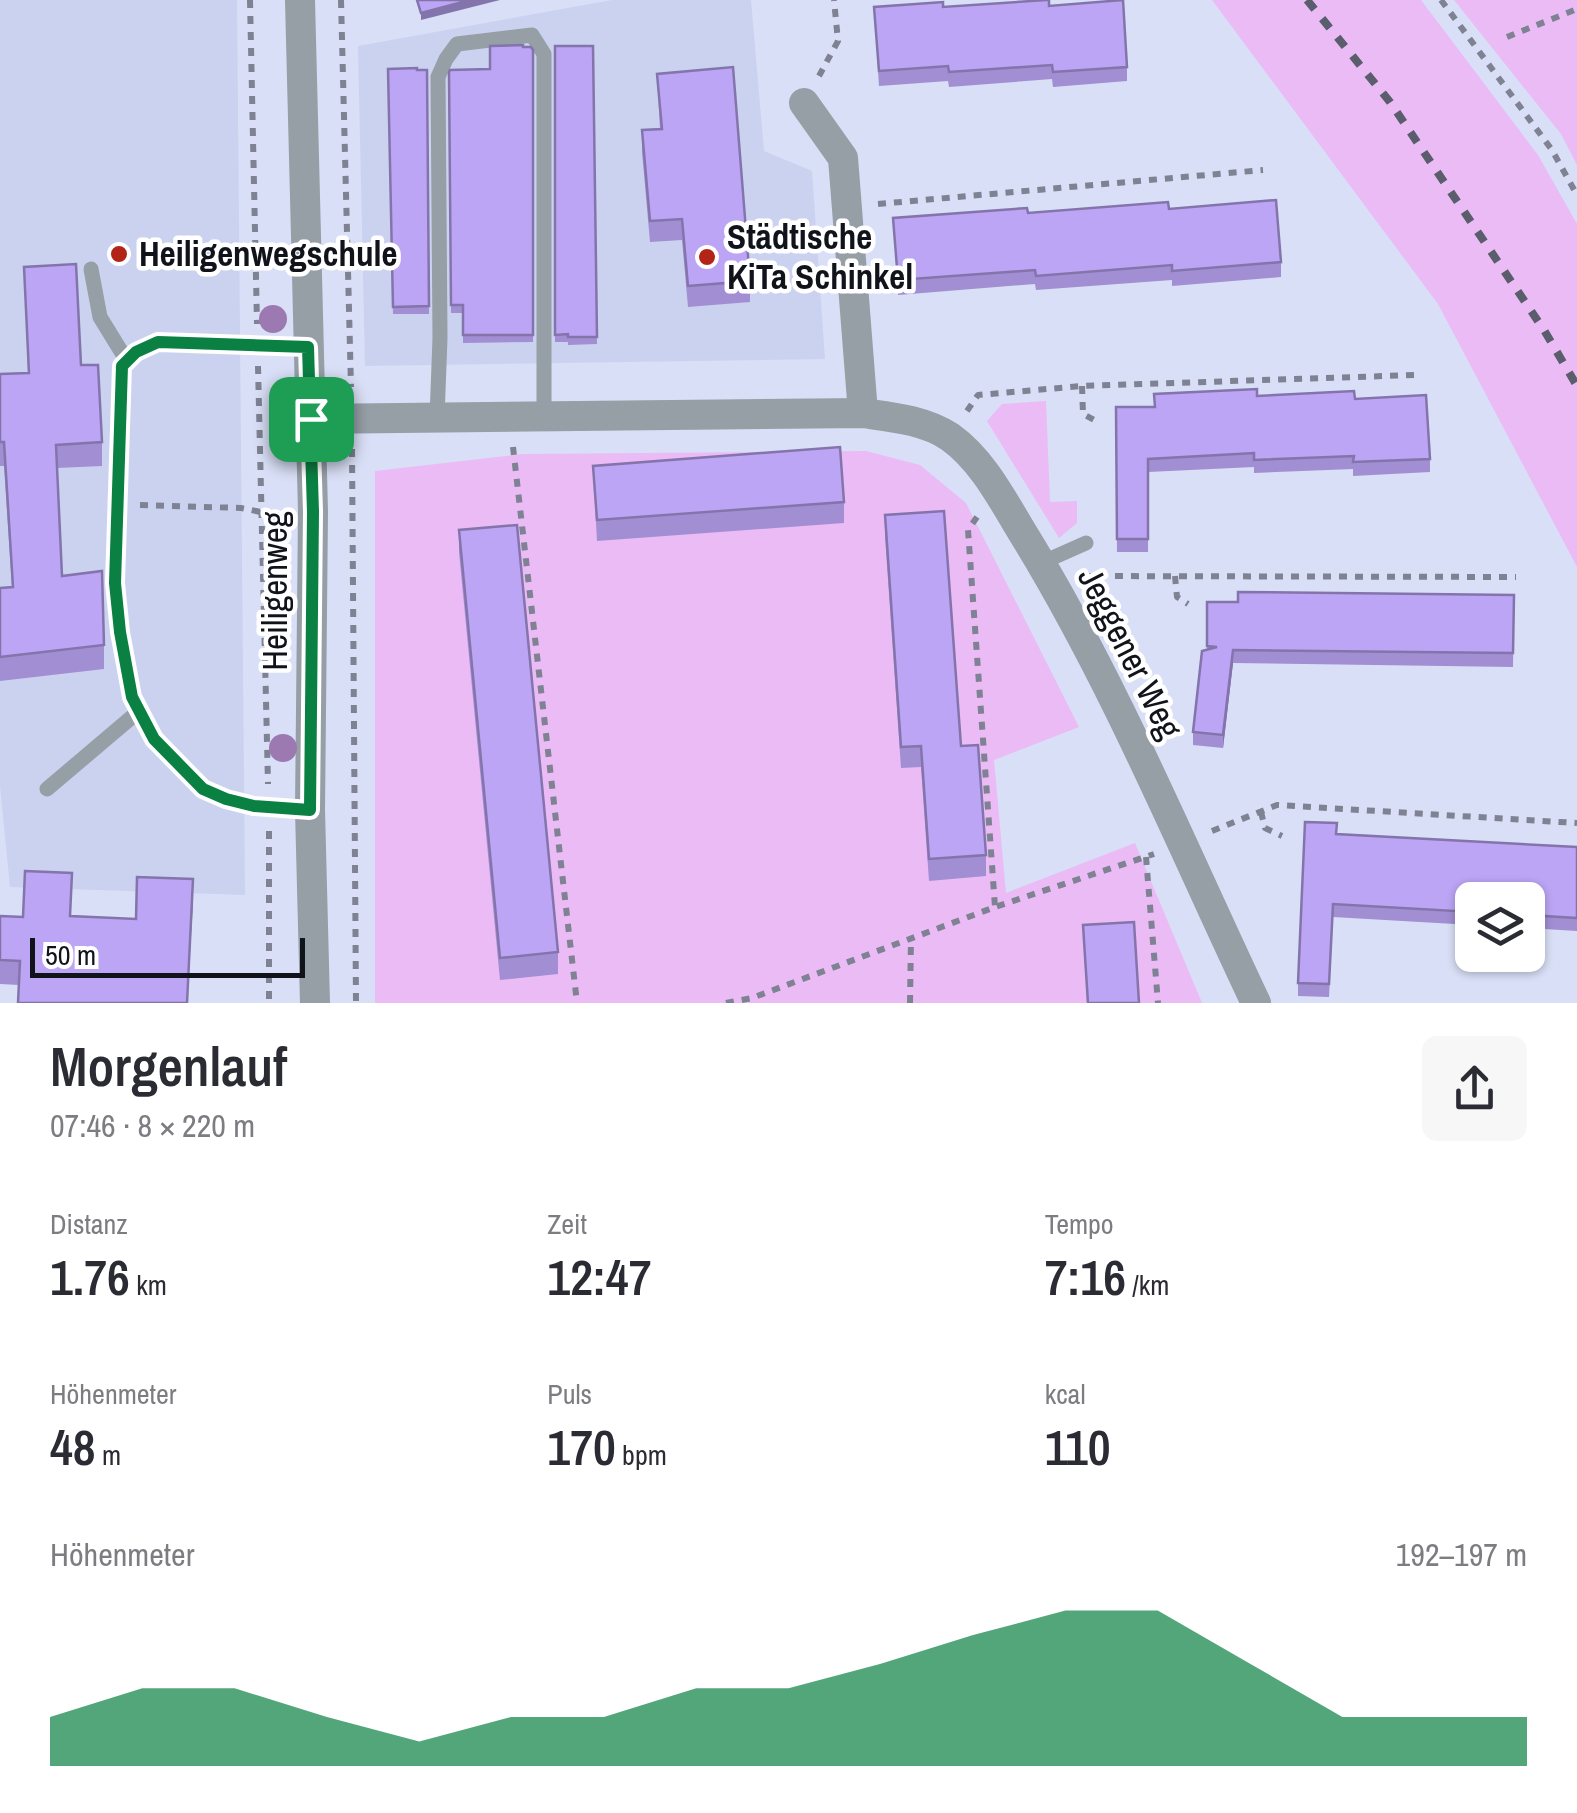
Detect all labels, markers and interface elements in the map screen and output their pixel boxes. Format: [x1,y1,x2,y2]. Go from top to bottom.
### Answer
place label: Städtische KiTa Schinkel [727,213,913,300]
place label: Heiligenwegschule [139,230,397,277]
marker: Heiligenwegschule [108,243,130,265]
marker: Städtische KiTa Schinkel [696,246,718,268]
pin [269,377,354,462]
icon: arrive [284,392,339,447]
street label: Heiligenweg [251,511,298,671]
street label: Jeggener Weg [1067,559,1194,746]
map controls [1455,882,1545,972]
button: layers [1455,882,1545,972]
scale bar [30,933,305,978]
text: 50 m [45,936,96,974]
text: Morgenlauf [50,1029,287,1103]
button: share [1422,1036,1527,1141]
text: 07:46 · 8 × 220 m [50,1104,255,1147]
text: Distanz [50,1205,128,1243]
text: Zeit [547,1205,587,1243]
text: Tempo [1045,1205,1114,1243]
text: 1.76 [50,1243,130,1311]
text: 12:47 [547,1243,651,1311]
text: 7:16 [1045,1243,1126,1311]
text: km [130,1266,167,1304]
text: /km [1126,1266,1169,1304]
text: Höhenmeter [50,1375,176,1413]
text: Puls [547,1375,592,1413]
text: kcal [1045,1375,1085,1413]
text: 48 [50,1413,96,1481]
text: 170 [547,1413,616,1481]
text: 110 [1045,1413,1111,1481]
text: m [96,1436,121,1474]
text: bpm [616,1436,667,1474]
text: Höhenmeter [50,1533,194,1576]
text: 192–197 m [1396,1533,1527,1576]

